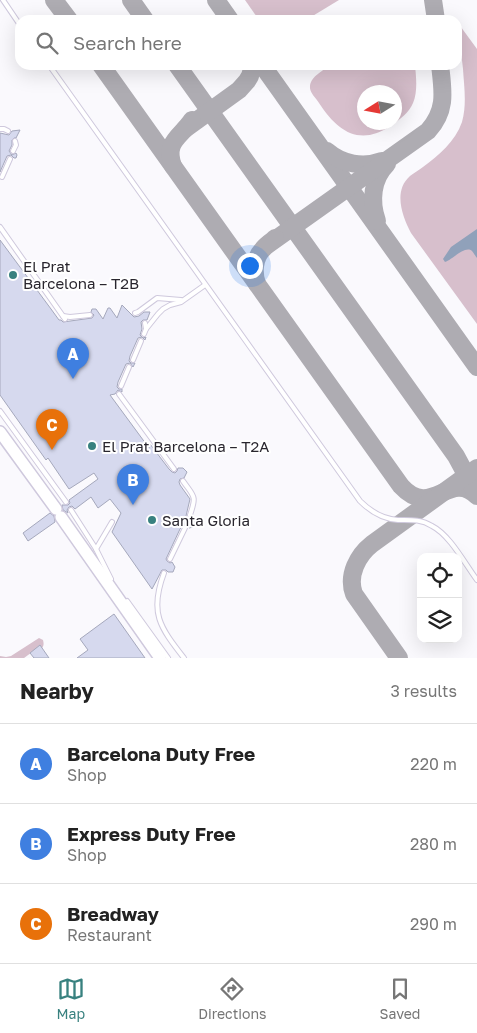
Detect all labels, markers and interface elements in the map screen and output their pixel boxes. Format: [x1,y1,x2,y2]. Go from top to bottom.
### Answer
search box [15,15,462,70]
icon: search [33,29,61,57]
text: Search here [73,31,182,54]
north arrow [357,85,402,130]
your location [237,253,263,279]
place label: El Prat Barcelona – T2B [23,257,139,292]
marker: El Prat Barcelona – T2B [7,269,19,281]
pin: A [57,338,89,379]
pin: C [36,409,68,450]
place label: El Prat Barcelona – T2A [102,437,269,455]
marker: El Prat Barcelona – T2A [86,440,98,452]
pin: B [117,464,149,505]
place label: Santa Gloria [162,511,250,529]
marker: Santa Gloria [146,514,158,526]
map controls [417,553,462,643]
button: locate [417,553,462,598]
button: layers [417,598,462,643]
text: Nearby [20,678,94,704]
text: 3 results [390,681,457,701]
text: Barcelona Duty Free [67,742,255,765]
text: A [30,754,42,774]
text: 220 m [410,754,457,774]
text: Shop [67,765,107,785]
text: Express Duty Free [67,822,236,845]
text: B [30,834,42,854]
text: 280 m [410,834,457,854]
text: Shop [67,845,107,865]
text: Breadway [67,902,159,925]
text: C [30,914,42,934]
text: 290 m [410,914,457,934]
text: Restaurant [67,925,152,945]
tab: Map [57,975,85,1022]
tab: Directions [198,975,267,1022]
tab: Saved [380,975,420,1022]

